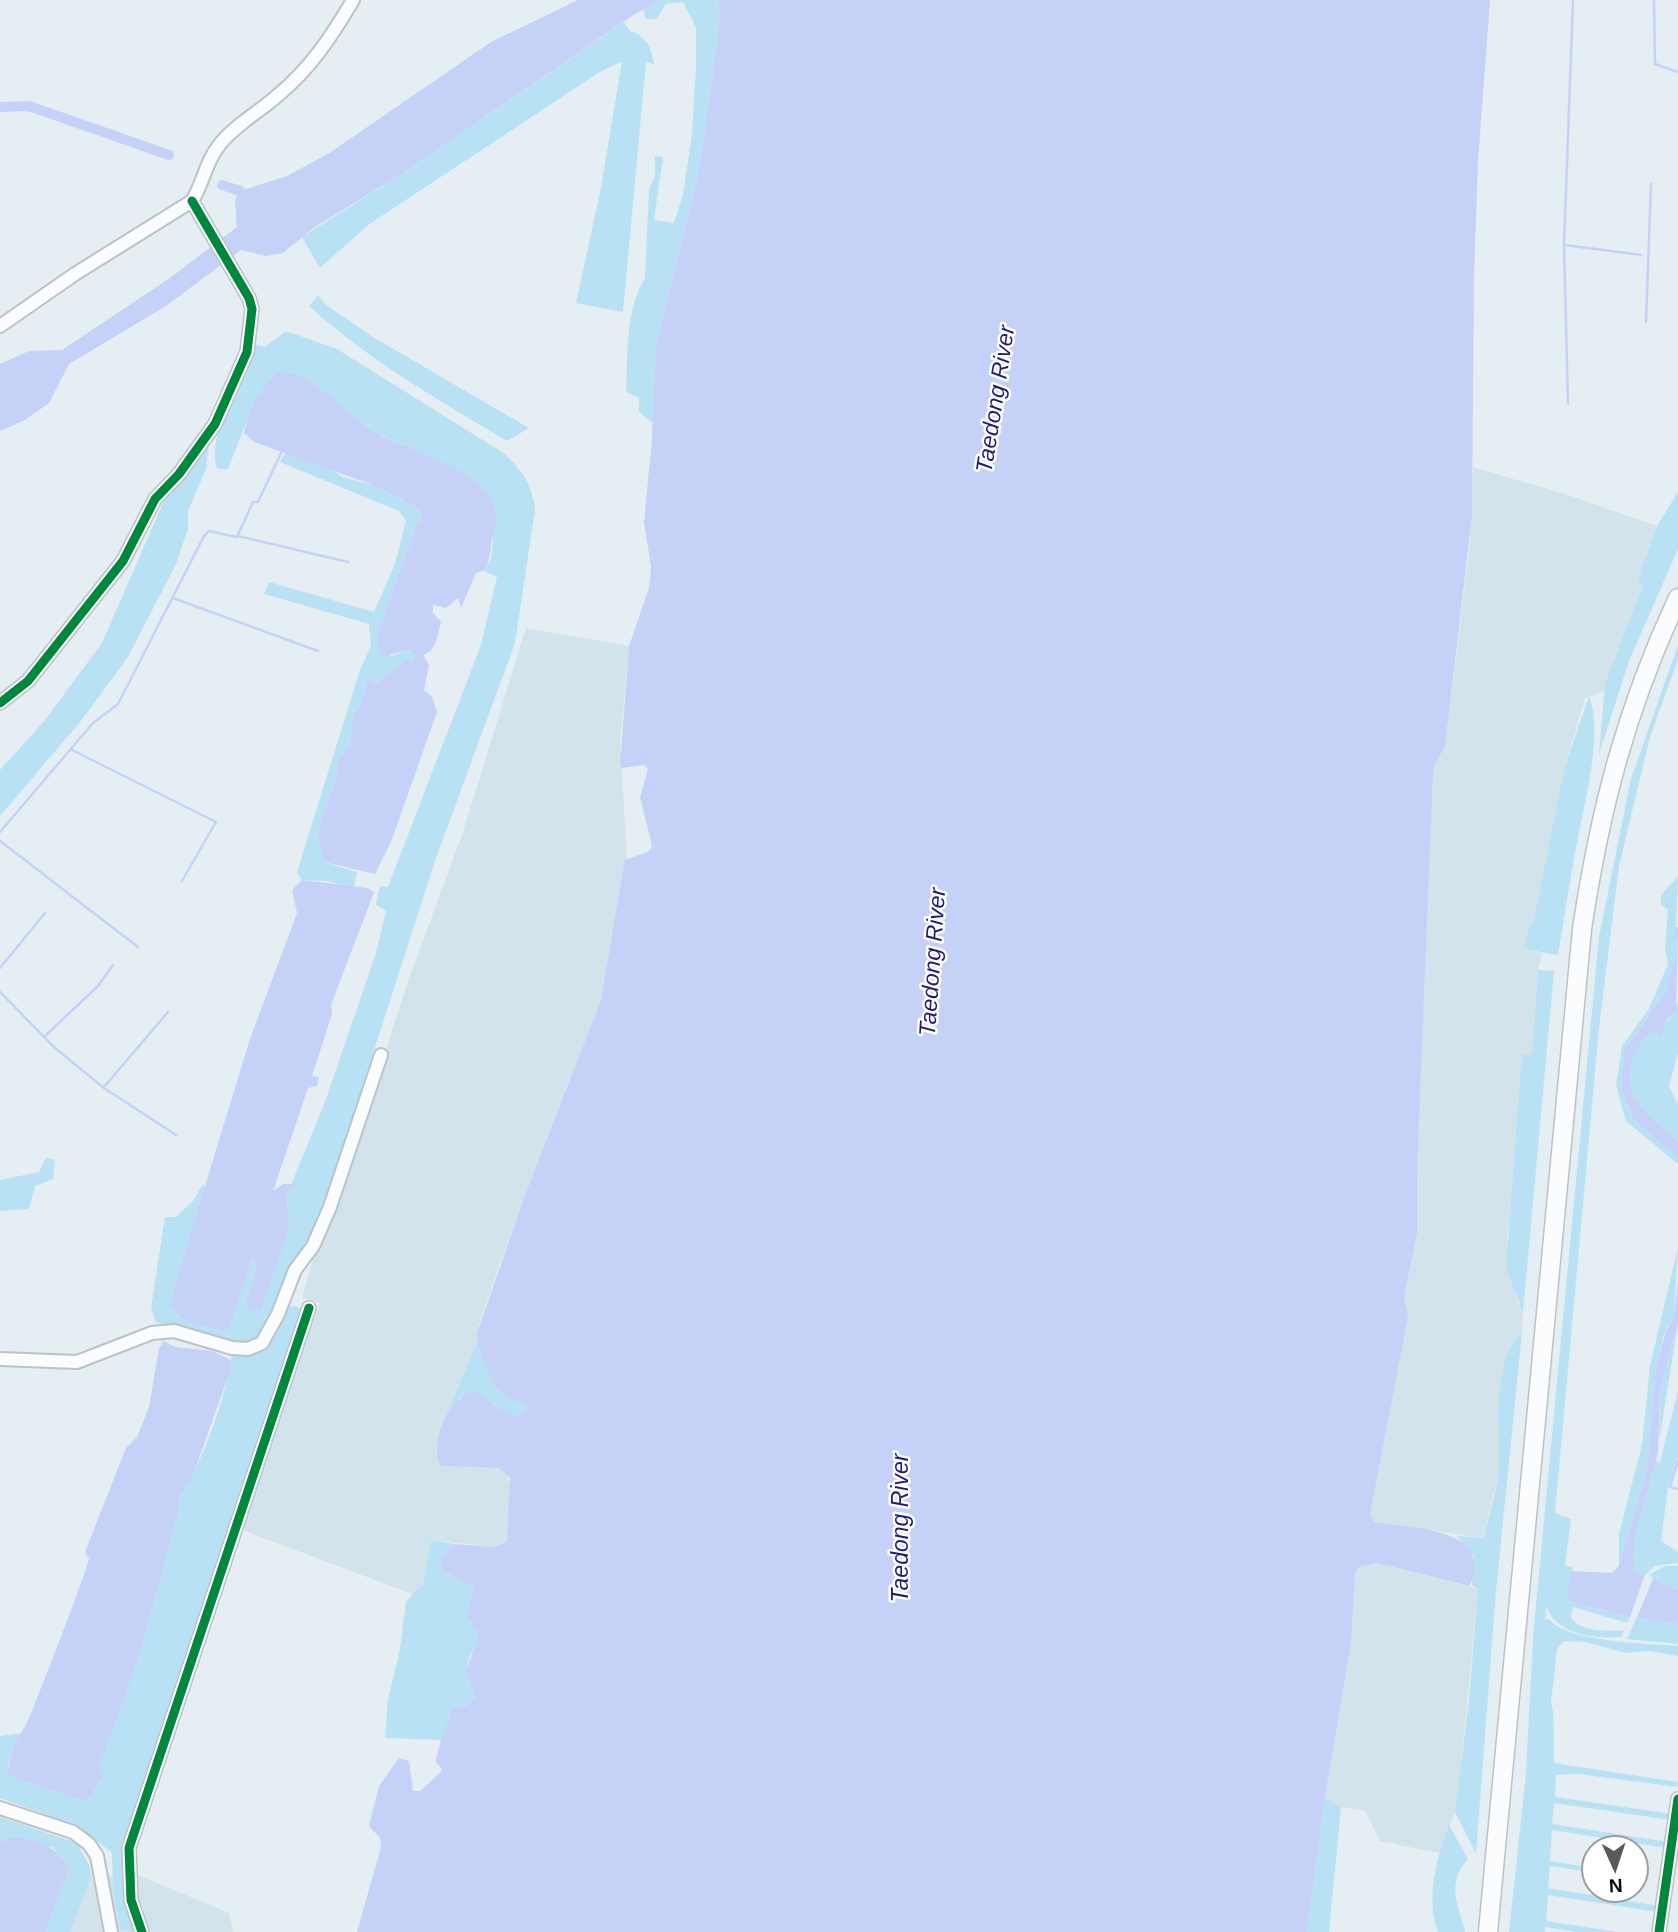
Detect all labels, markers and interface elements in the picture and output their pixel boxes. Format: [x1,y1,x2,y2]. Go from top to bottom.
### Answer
water label: Taedong River [971,322,1020,474]
water label: Taedong River [914,886,950,1037]
water label: Taedong River [887,1452,913,1602]
north arrow [1580,1834,1650,1904]
text: N [1608,1875,1623,1896]

